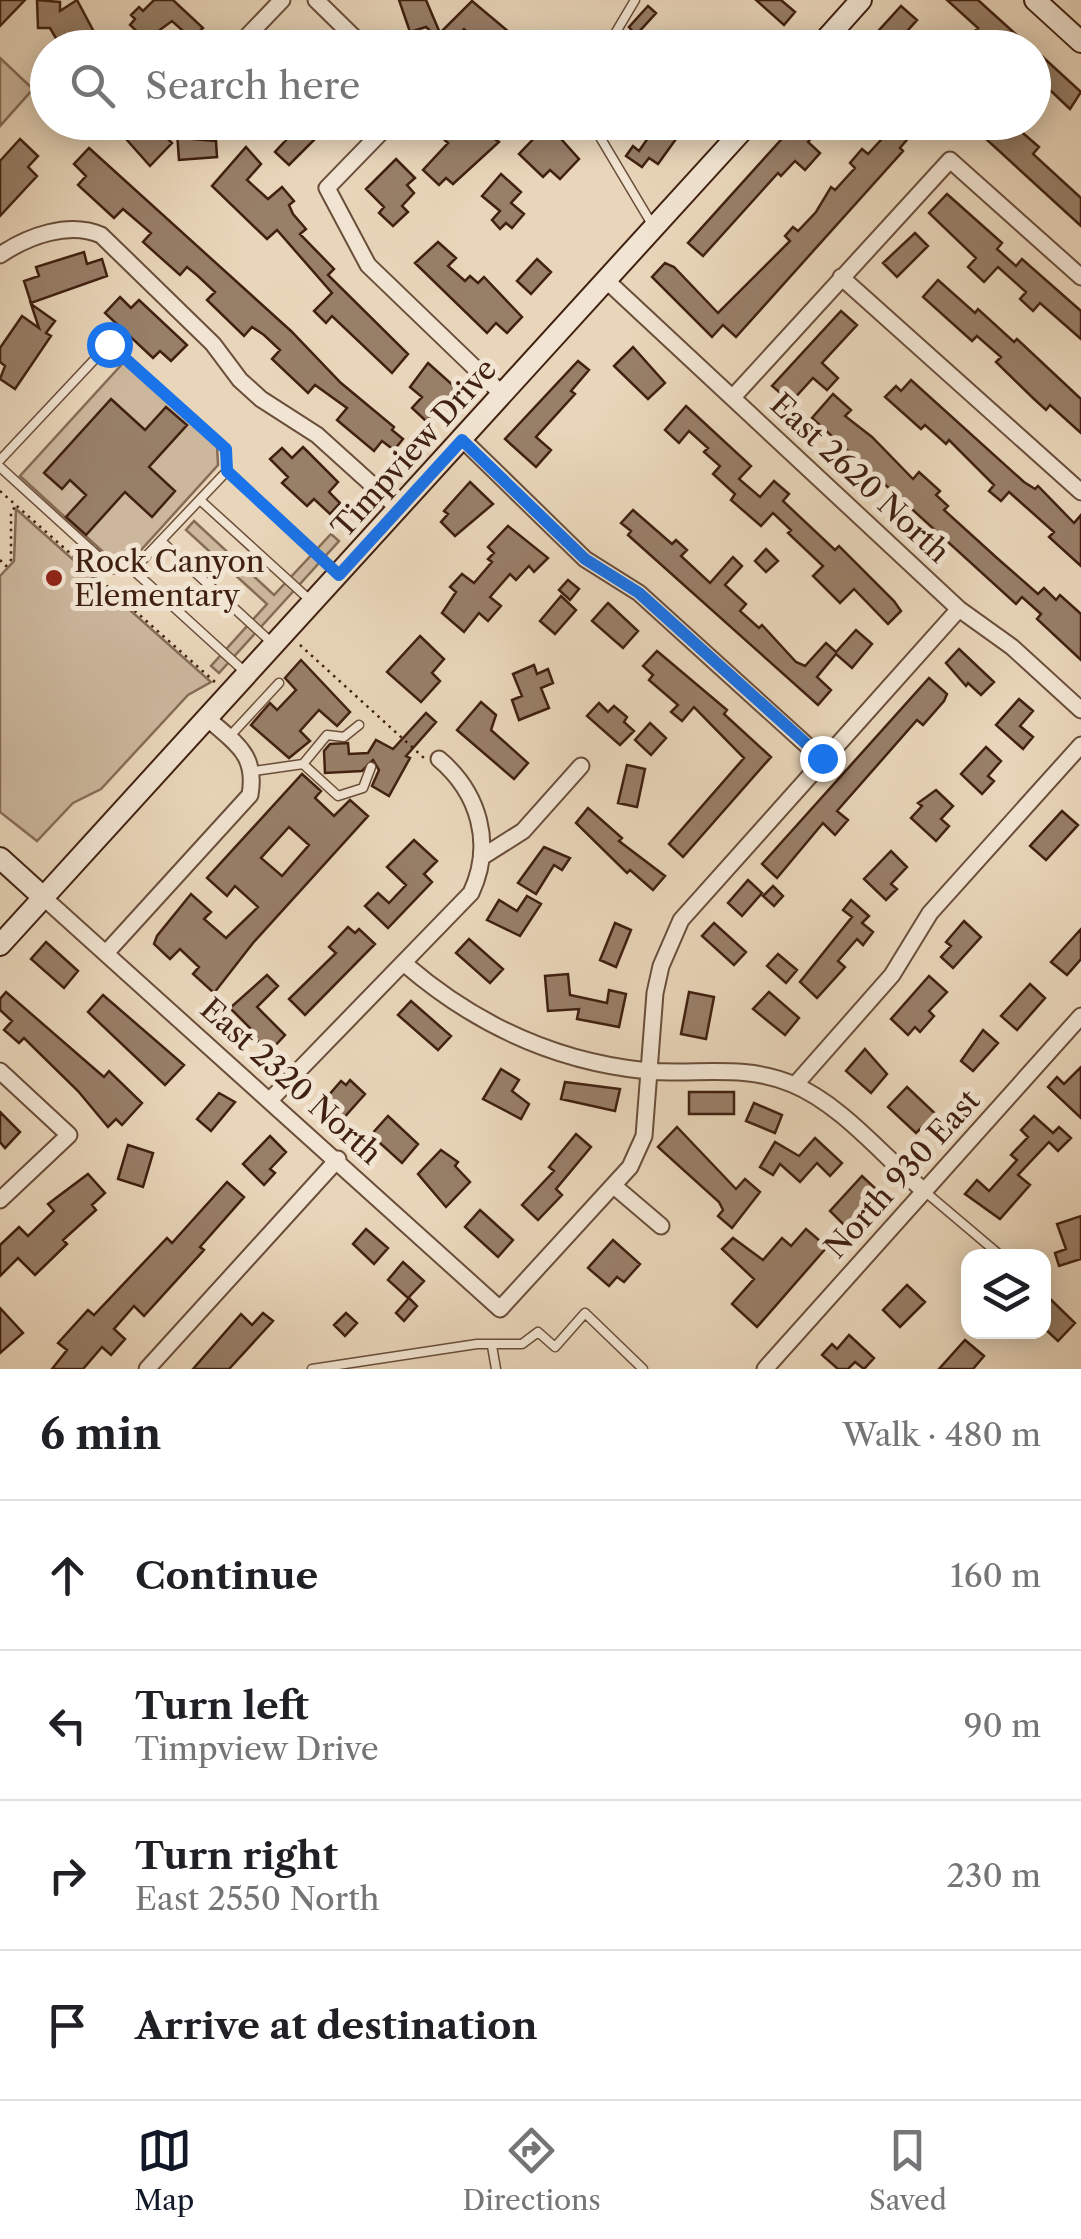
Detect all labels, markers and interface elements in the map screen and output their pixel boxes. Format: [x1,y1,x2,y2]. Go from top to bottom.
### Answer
search box [30,30,1051,140]
icon: search [65,58,120,113]
text: Search here [145,62,360,109]
route start [87,322,133,368]
street label: Timpview Drive [324,351,504,545]
street label: East 2620 North [763,386,957,571]
place label: Rock Canyon Elementary [74,543,265,614]
marker: Rock Canyon Elementary [43,567,65,589]
route end [800,736,846,782]
street label: East 2320 North [193,990,389,1172]
street label: North 930 East [817,1082,987,1266]
map controls [961,1249,1051,1339]
button: layers [961,1249,1051,1339]
text: 6 min [40,1408,161,1460]
text: Walk · 480 m [842,1415,1041,1454]
icon: ahead [40,1548,95,1603]
text: Continue [135,1552,318,1599]
text: 160 m [950,1556,1041,1595]
text: Turn left [135,1682,309,1729]
icon: left [40,1698,95,1753]
text: 90 m [964,1706,1041,1745]
text: Timpview Drive [135,1729,379,1768]
text: Turn right [135,1832,338,1879]
icon: right [40,1848,95,1903]
text: 230 m [946,1856,1041,1895]
text: East 2550 North [135,1879,380,1918]
icon: arrive [40,1998,95,2053]
text: Arrive at destination [135,2002,538,2049]
tab: Map [134,2123,194,2217]
tab: Directions [462,2123,601,2217]
tab: Saved [869,2123,947,2217]

